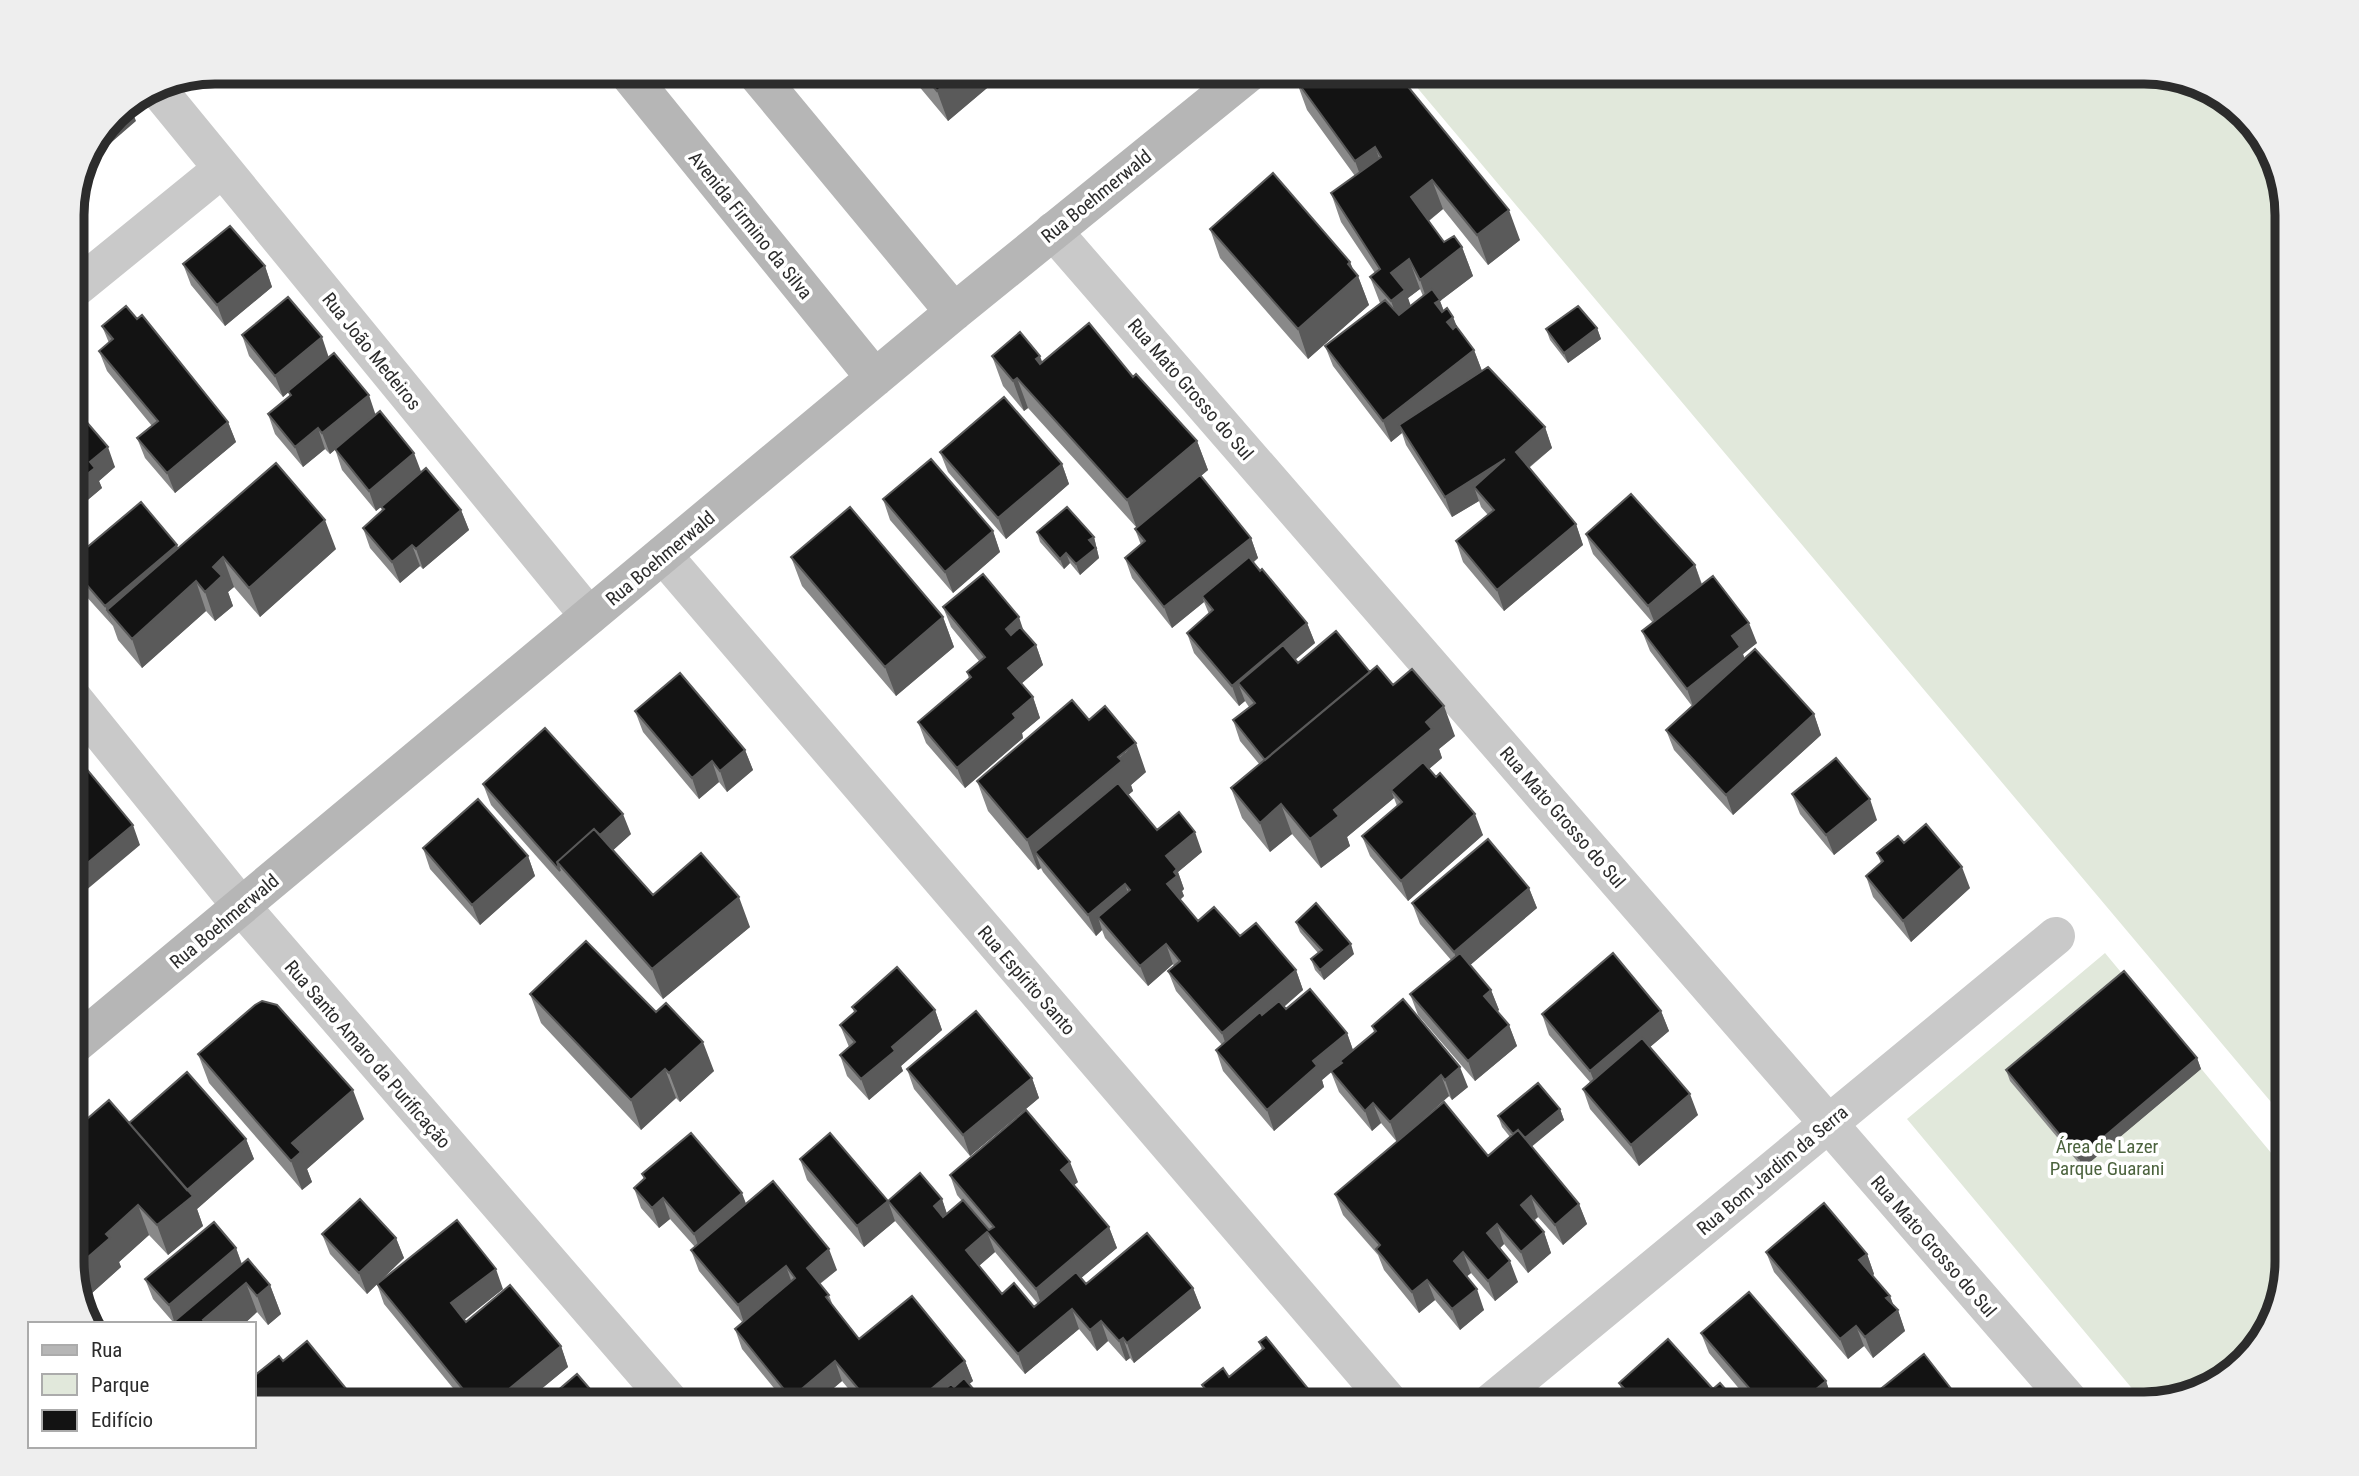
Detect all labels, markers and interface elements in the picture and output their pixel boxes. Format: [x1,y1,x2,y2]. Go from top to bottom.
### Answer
street label: Rua Boehmerwald [1037,145,1156,248]
street label: Avenida Firmino da Silva [684,147,817,304]
street label: Rua João Medeiros [317,288,426,415]
street label: Rua Mato Grosso do Sul [1123,314,1258,465]
street label: Rua Boehmerwald [601,506,719,611]
street label: Rua Mato Grosso do Sul [1495,742,1630,893]
street label: Rua Boehmerwald [165,869,283,974]
street label: Rua Espírito Santo [973,921,1080,1040]
street label: Rua Santo Amaro da Purificação [280,956,456,1153]
street label: Rua Bom Jardim da Serra [1692,1101,1852,1240]
park label: Área de Lazer Parque Guarani [2050,1135,2164,1180]
street label: Rua Mato Grosso do Sul [1866,1171,2001,1322]
legend [28,1322,256,1448]
text: Rua [91,1338,122,1362]
text: Parque [91,1373,149,1397]
text: Edifício [91,1408,153,1432]

